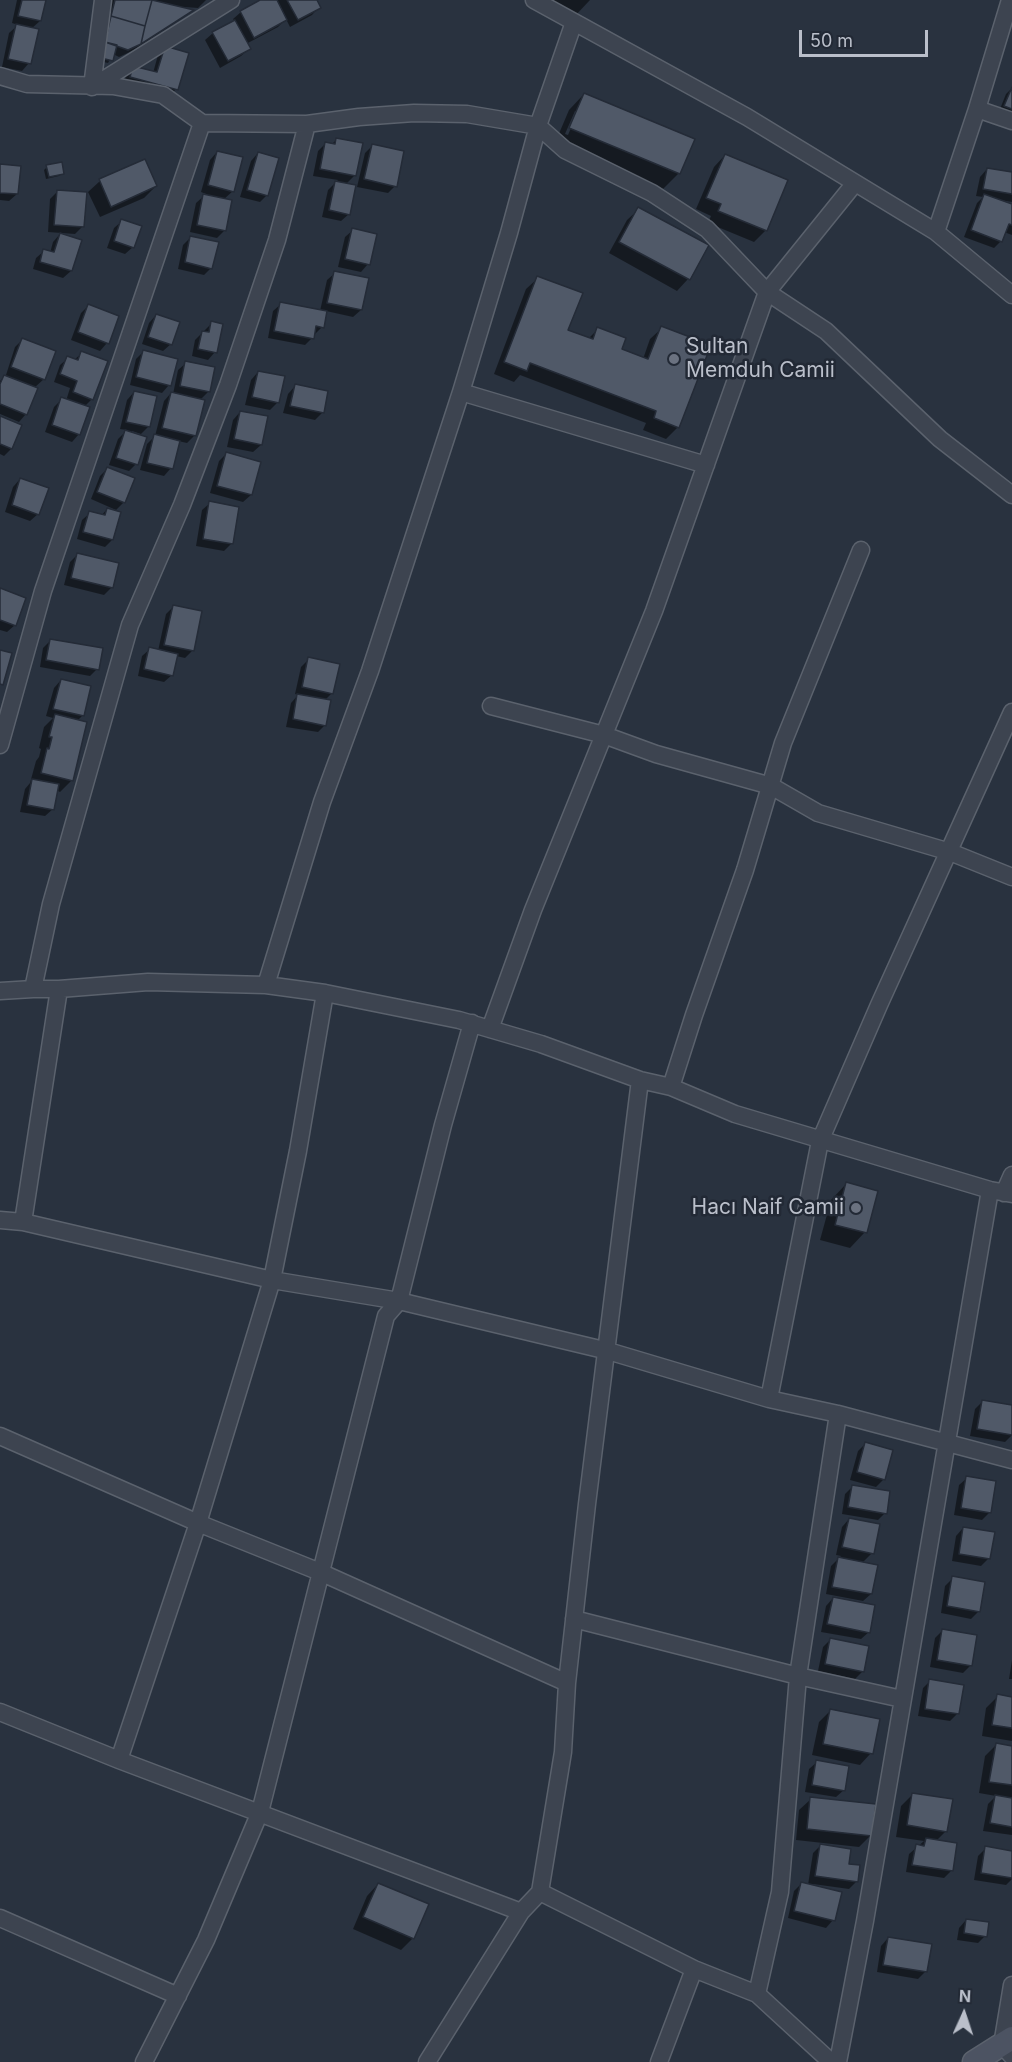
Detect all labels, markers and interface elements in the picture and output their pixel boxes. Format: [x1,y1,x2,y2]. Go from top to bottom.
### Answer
scale bar [802,18,931,56]
text: 50 m [810,30,853,51]
place label: Sultan Memduh Camii [686,334,835,384]
marker: Sultan Memduh Camii [667,352,681,366]
place label: Hacı Naif Camii [692,1195,844,1221]
marker: Hacı Naif Camii [849,1201,863,1215]
north arrow [934,1984,994,2044]
text: N [958,1986,972,2006]

